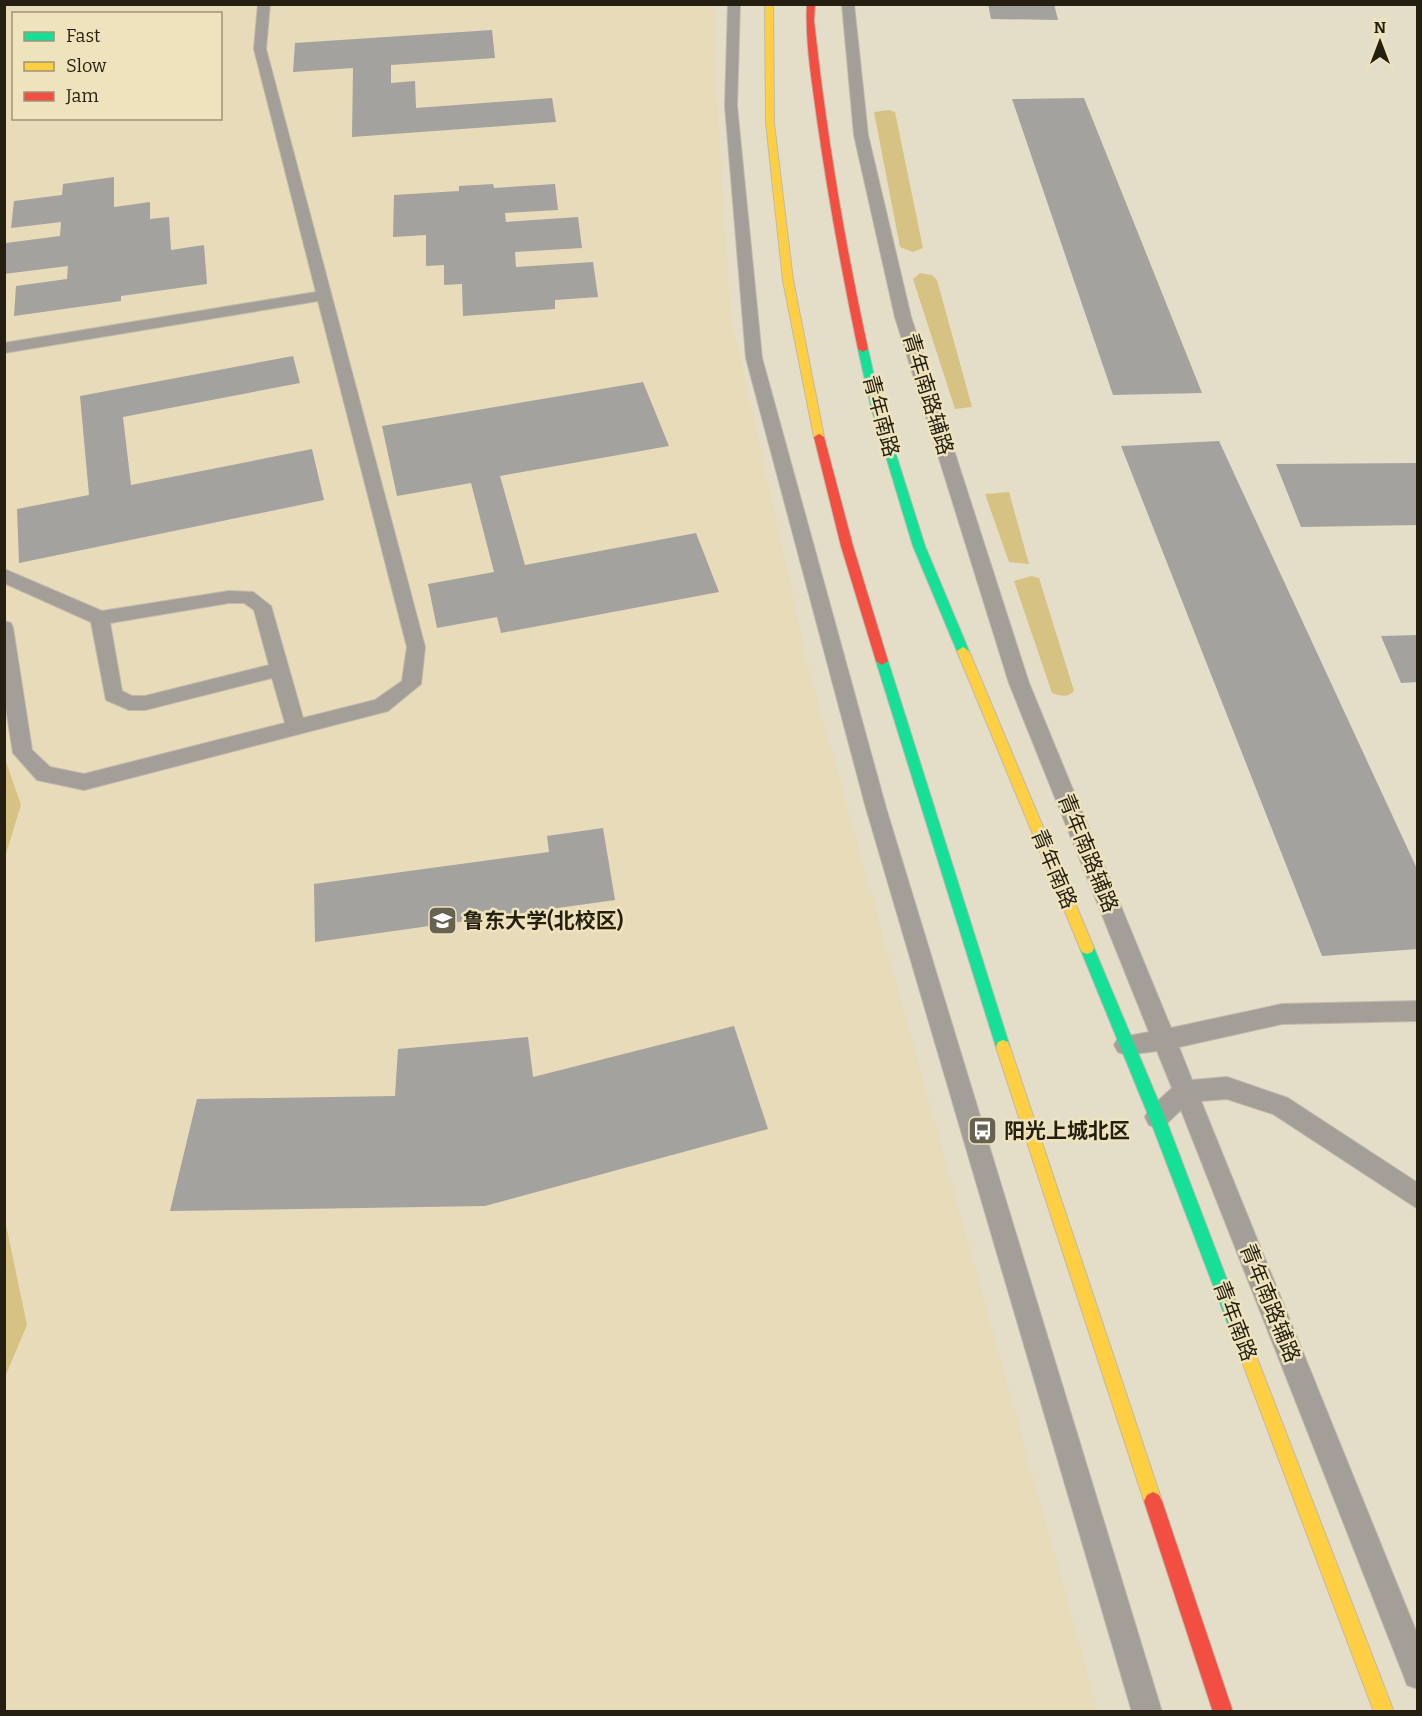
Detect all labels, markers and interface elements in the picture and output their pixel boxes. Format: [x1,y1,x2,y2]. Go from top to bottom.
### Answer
legend [12,12,222,120]
north arrow [1350,12,1410,72]
text: N [1374,18,1386,37]
text: Fast [66,25,101,47]
text: Slow [66,55,107,77]
text: Jam [65,85,99,107]
street label: 青年南路辅路 [897,330,959,458]
street label: 青年南路 [858,372,904,460]
street label: 青年南路辅路 [1053,790,1123,916]
street label: 青年南路 [1026,825,1082,913]
school or university icon: 鲁东大学(北校区) [426,905,458,937]
place label: 鲁东大学(北校区) [463,908,623,934]
bus stop icon: 阳光上城北区 [967,1115,999,1147]
place label: 阳光上城北区 [1004,1118,1130,1144]
street label: 青年南路辅路 [1235,1240,1305,1366]
street label: 青年南路 [1208,1277,1262,1365]

